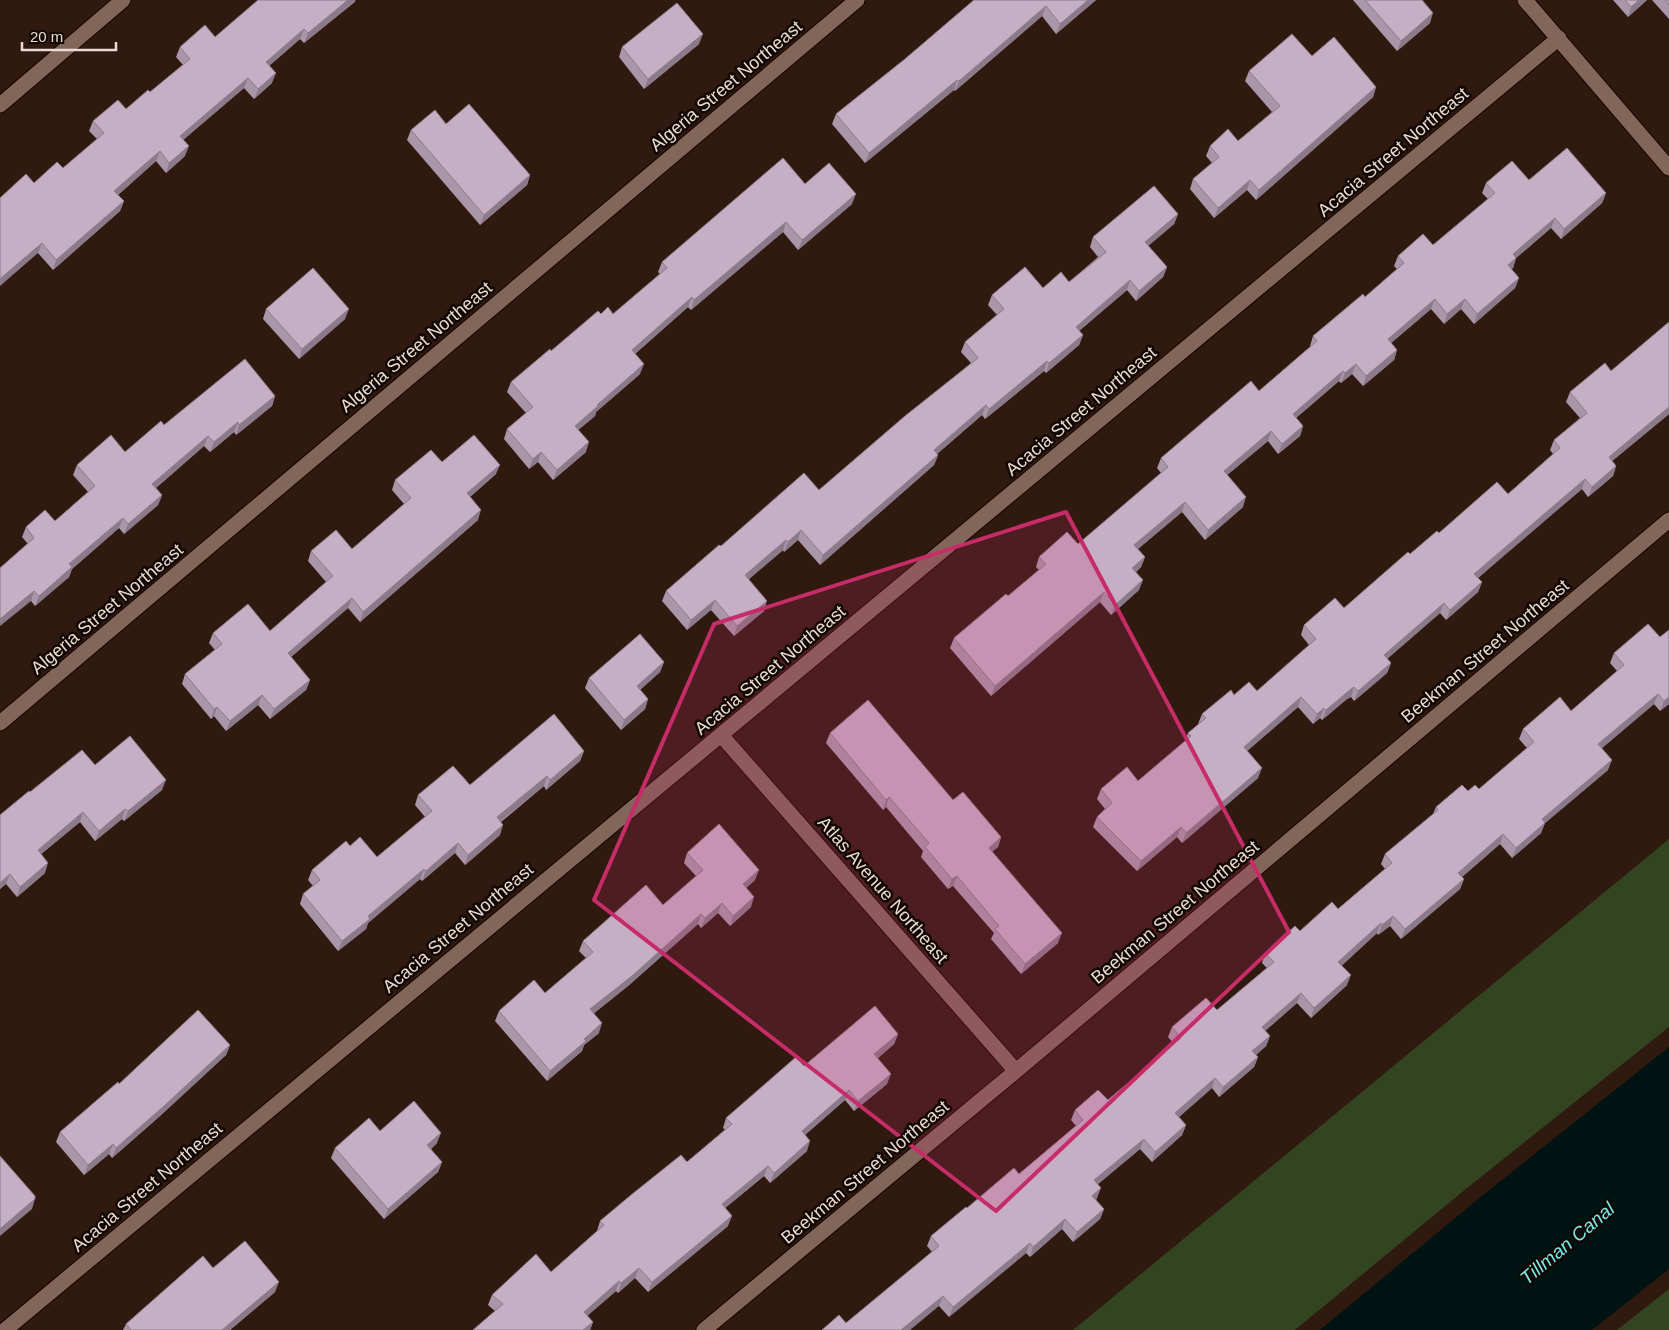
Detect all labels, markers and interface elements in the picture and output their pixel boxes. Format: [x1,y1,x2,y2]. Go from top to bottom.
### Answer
street label: Algeria Street Northeast [646,17,806,155]
scale bar [22,20,116,52]
text: 20 m [30,28,63,45]
street label: Acacia Street Northeast [1314,83,1472,221]
street label: Algeria Street Northeast [336,278,496,416]
street label: Acacia Street Northeast [1002,342,1160,480]
street label: Algeria Street Northeast [27,540,187,678]
street label: Beekman Street Northeast [1397,575,1573,727]
street label: Acacia Street Northeast [691,601,849,739]
street label: Atlas Avenue Northeast [814,813,952,967]
street label: Beekman Street Northeast [1087,836,1263,988]
street label: Acacia Street Northeast [379,859,537,997]
street label: Beekman Street Northeast [777,1096,953,1248]
street label: Acacia Street Northeast [68,1118,226,1256]
water label: Tillman Canal [1516,1198,1619,1289]

